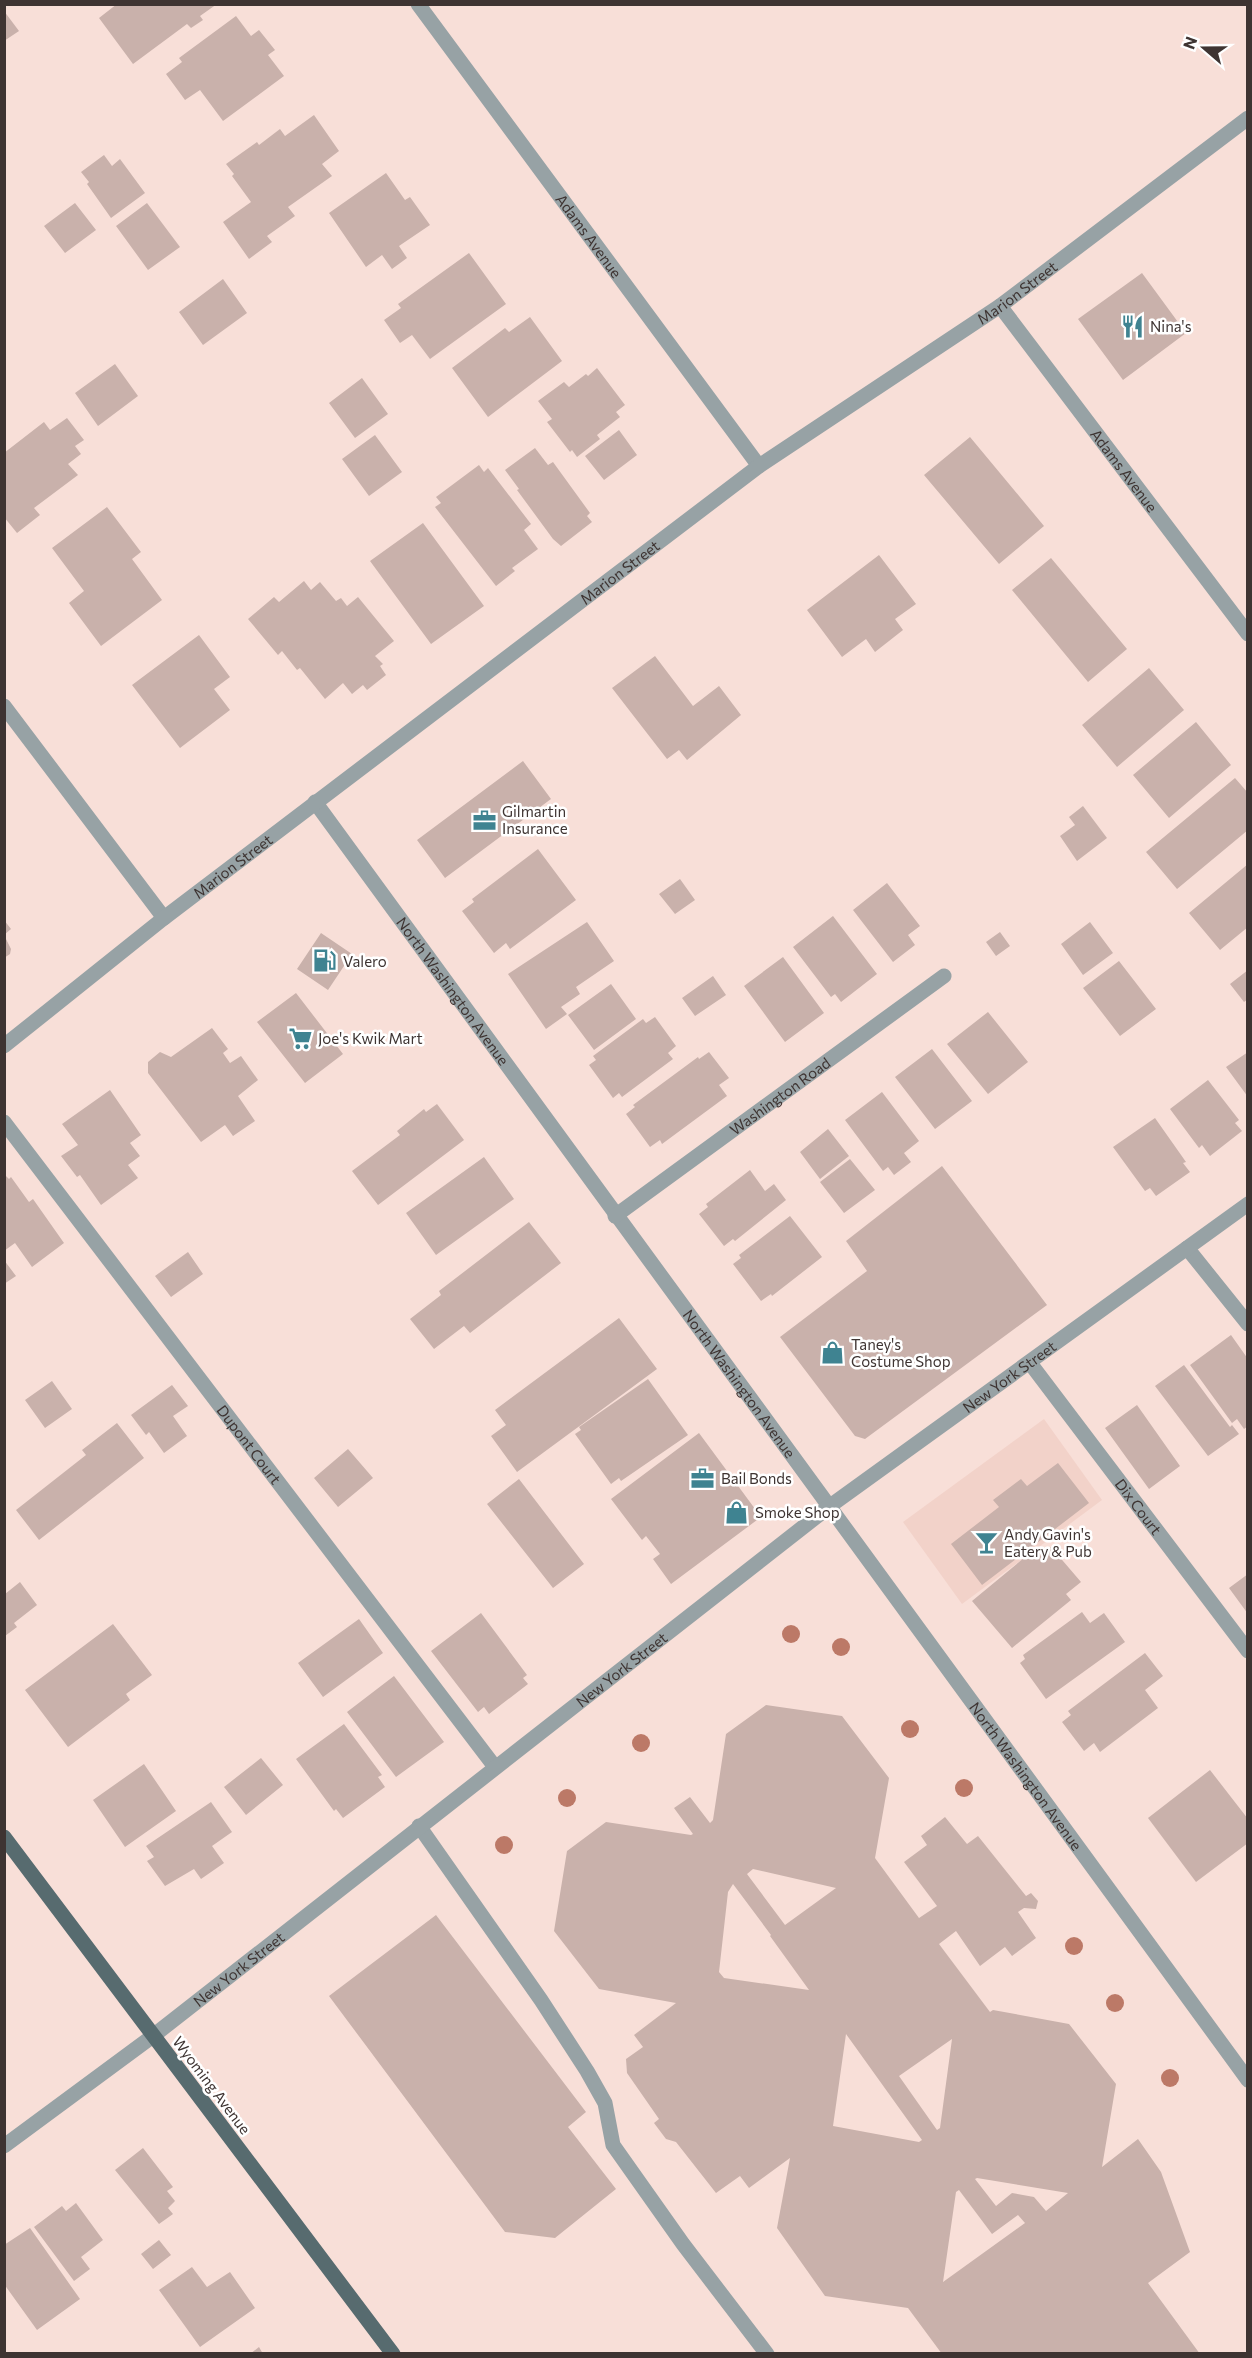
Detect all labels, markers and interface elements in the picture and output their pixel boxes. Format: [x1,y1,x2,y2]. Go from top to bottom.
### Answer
north arrow [1174,18,1234,78]
text: N [1178,34,1200,52]
street label: Adams Avenue [552,190,626,281]
street label: Marion Street [974,257,1060,328]
restaurant icon: Nina's [1119,313,1145,339]
place label: Nina's [1150,317,1192,335]
street label: Adams Avenue [1087,425,1161,515]
street label: Marion Street [576,536,663,608]
place label: Gilmartin Insurance [502,802,568,837]
office icon: Gilmartin Insurance [471,807,497,833]
street label: Marion Street [189,830,276,902]
street label: North Washington Avenue [393,913,513,1069]
fuel station icon: Valero [312,948,338,974]
place label: Valero [343,952,387,970]
supermarket icon: Joe's Kwik Mart [287,1025,313,1051]
place label: Joe's Kwik Mart [318,1029,423,1047]
street label: Washington Road [726,1053,834,1138]
street label: North Washington Avenue [680,1306,800,1461]
place label: Taney's Costume Shop [851,1335,951,1370]
street label: New York Street [959,1337,1059,1416]
shop icon: Taney's Costume Shop [820,1340,846,1366]
street label: Dupont Court [213,1401,285,1487]
office icon: Bail Bonds [690,1465,716,1491]
place label: Bail Bonds [721,1469,792,1487]
street label: Dix Court [1112,1475,1166,1538]
shop icon: Smoke Shop [724,1499,750,1525]
place label: Smoke Shop [755,1503,840,1521]
place label: Andy Gavin's Eatery & Pub [1004,1525,1092,1560]
bar icon: Andy Gavin's Eatery & Pub [973,1530,999,1556]
street label: New York Street [572,1628,670,1711]
street label: North Washington Avenue [966,1698,1086,1854]
street label: New York Street [190,1928,288,2010]
street label: Wyoming Avenue [169,2033,255,2138]

